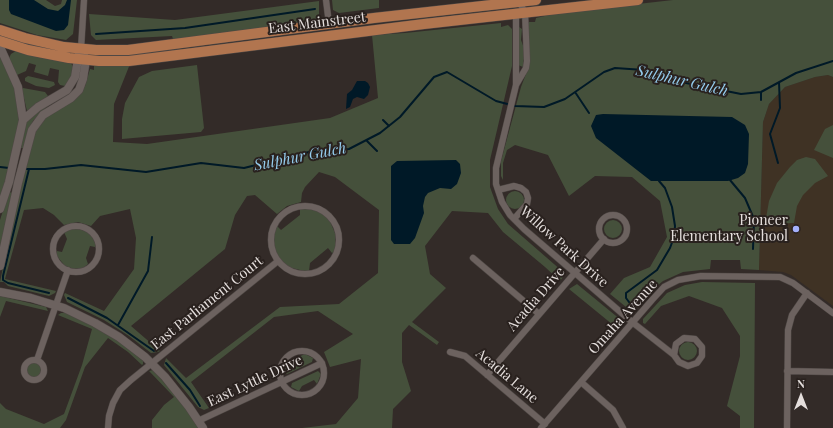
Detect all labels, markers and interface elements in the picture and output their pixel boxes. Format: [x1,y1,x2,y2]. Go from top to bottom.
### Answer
street label: East Mainstreet [267,9,367,37]
water label: Sulphur Gulch [634,62,730,100]
water label: Sulphur Gulch [252,139,348,175]
street label: Willow Park Drive [517,203,611,291]
place label: Pioneer Elementary School [670,213,788,246]
marker: Pioneer Elementary School [791,224,801,234]
street label: East Parliament Court [148,253,266,353]
street label: Acadia Drive [504,263,568,335]
street label: Omaha Avenue [585,276,661,358]
street label: Acadia Lane [473,345,541,407]
street label: East Lyttle Drive [205,352,305,410]
north arrow [781,376,821,416]
text: N [797,376,805,391]

